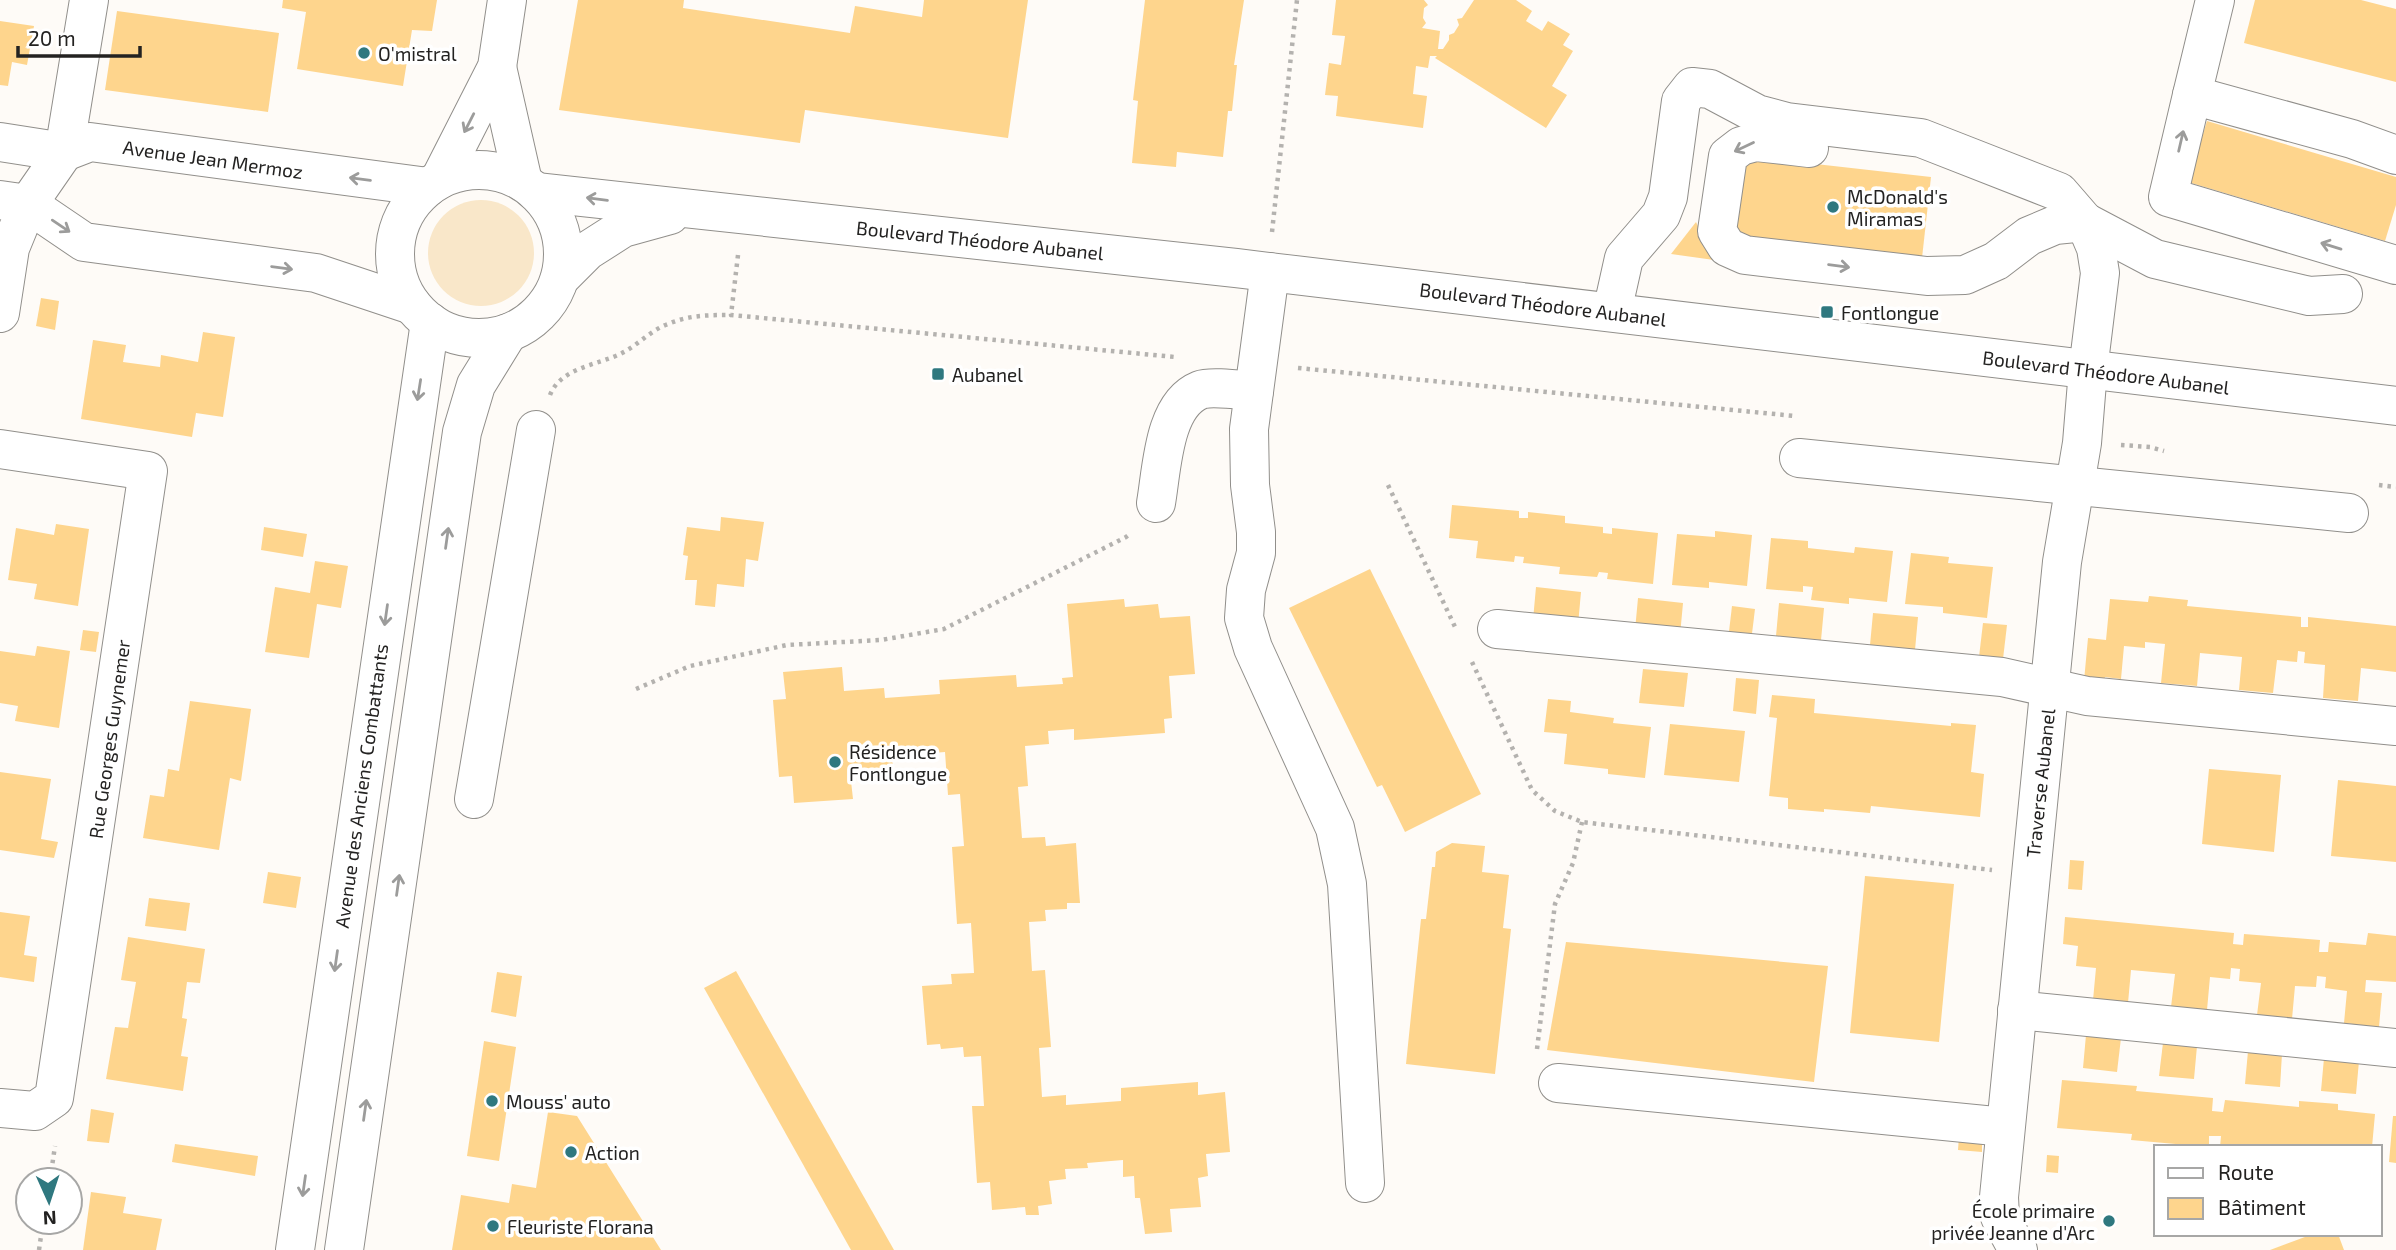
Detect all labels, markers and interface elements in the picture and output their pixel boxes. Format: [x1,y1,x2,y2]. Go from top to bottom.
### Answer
scale bar [18,14,140,58]
text: 20 m [28,25,76,50]
place label: O'mistral [378,42,457,65]
marker: O'mistral [356,45,372,61]
one-way arrow [461,112,475,133]
one-way arrow [2175,130,2189,153]
street label: Avenue Jean Mermoz [122,135,304,183]
one-way arrow [1734,141,1755,154]
one-way arrow [349,172,372,185]
place label: McDonald's Miramas [1847,185,1948,230]
one-way arrow [586,193,608,206]
marker: McDonald's Miramas [1825,199,1841,215]
street label: Boulevard Théodore Aubanel [855,216,1105,264]
one-way arrow [51,219,70,233]
one-way arrow [2320,238,2342,251]
one-way arrow [1827,259,1849,272]
one-way arrow [270,262,293,275]
street label: Boulevard Théodore Aubanel [1418,277,1668,331]
place label: Fontlongue [1841,301,1939,324]
marker: Fontlongue [1819,304,1835,320]
street label: Boulevard Théodore Aubanel [1981,345,2231,399]
place label: Aubanel [952,363,1023,386]
marker: Aubanel [930,366,946,382]
one-way arrow [412,378,425,401]
one-way arrow [441,527,454,550]
one-way arrow [379,603,392,626]
street label: Rue Georges Guynemer [84,638,134,840]
street label: Avenue des Anciens Combattants [330,642,392,930]
street label: Traverse Aubanel [2021,707,2059,859]
place label: Résidence Fontlongue [849,740,947,785]
marker: Résidence Fontlongue [827,754,843,770]
one-way arrow [392,874,405,897]
one-way arrow [329,949,342,972]
place label: Mouss' auto [506,1090,611,1113]
marker: Mouss' auto [484,1093,500,1109]
one-way arrow [359,1099,372,1122]
place label: Action [585,1141,640,1164]
marker: Action [563,1144,579,1160]
legend [2154,1145,2382,1236]
text: Route [2218,1159,2274,1184]
north arrow [14,1166,84,1236]
one-way arrow [297,1174,310,1197]
text: Bâtiment [2218,1194,2306,1219]
place label: École primaire privée Jeanne d'Arc [1931,1199,2095,1244]
text: N [42,1207,57,1230]
marker: École primaire privée Jeanne d'Arc [2101,1213,2117,1229]
place label: Fleuriste Florana [507,1215,654,1238]
marker: Fleuriste Florana [485,1218,501,1234]

